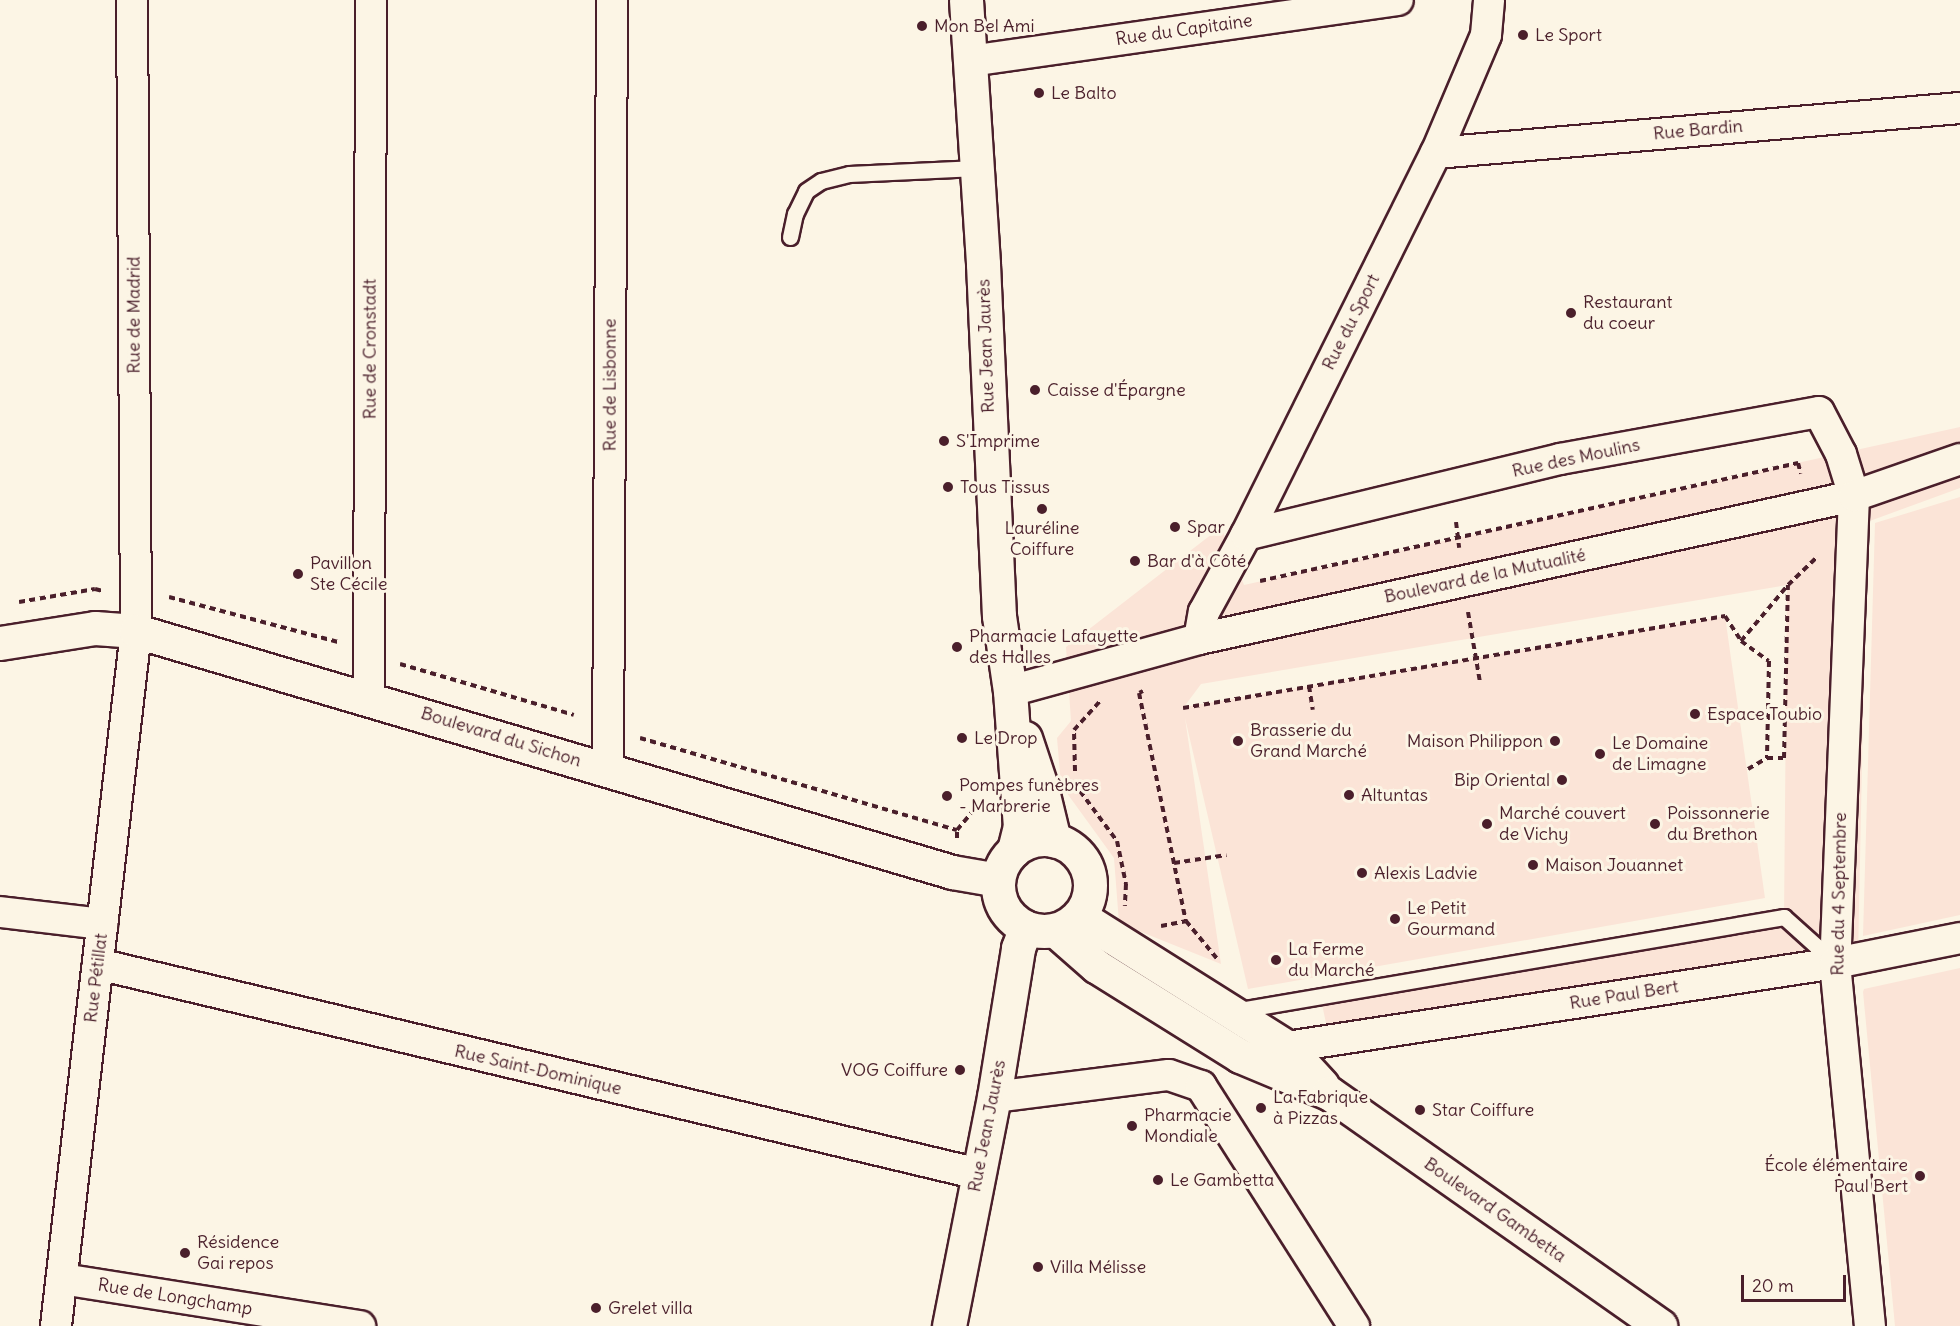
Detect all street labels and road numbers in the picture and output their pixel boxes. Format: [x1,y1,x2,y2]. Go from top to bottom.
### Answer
street label: Rue du Capitaine [1114,10,1254,50]
street label: Rue Bardin [1652,115,1744,145]
street label: Rue de Madrid [123,256,145,374]
street label: Rue du Sport [1318,270,1384,374]
street label: Rue de Cronstadt [359,279,381,419]
street label: Rue Jean Jaurès [973,279,999,413]
street label: Rue de Lisbonne [599,319,621,451]
street label: Rue des Moulins [1510,434,1642,482]
street label: Boulevard de la Mutualité [1382,544,1588,608]
street label: Boulevard du Sichon [418,702,584,772]
street label: Rue du 4 Septembre [1827,812,1851,976]
street label: Rue Pétillat [80,932,112,1024]
street label: Rue Paul Bert [1568,976,1680,1014]
street label: Rue Saint-Dominique [452,1040,624,1100]
street label: Rue Jean Jaurès [964,1058,1010,1194]
street label: Boulevard Gambetta [1420,1153,1570,1267]
street label: Rue de Longchamp [96,1274,254,1320]

